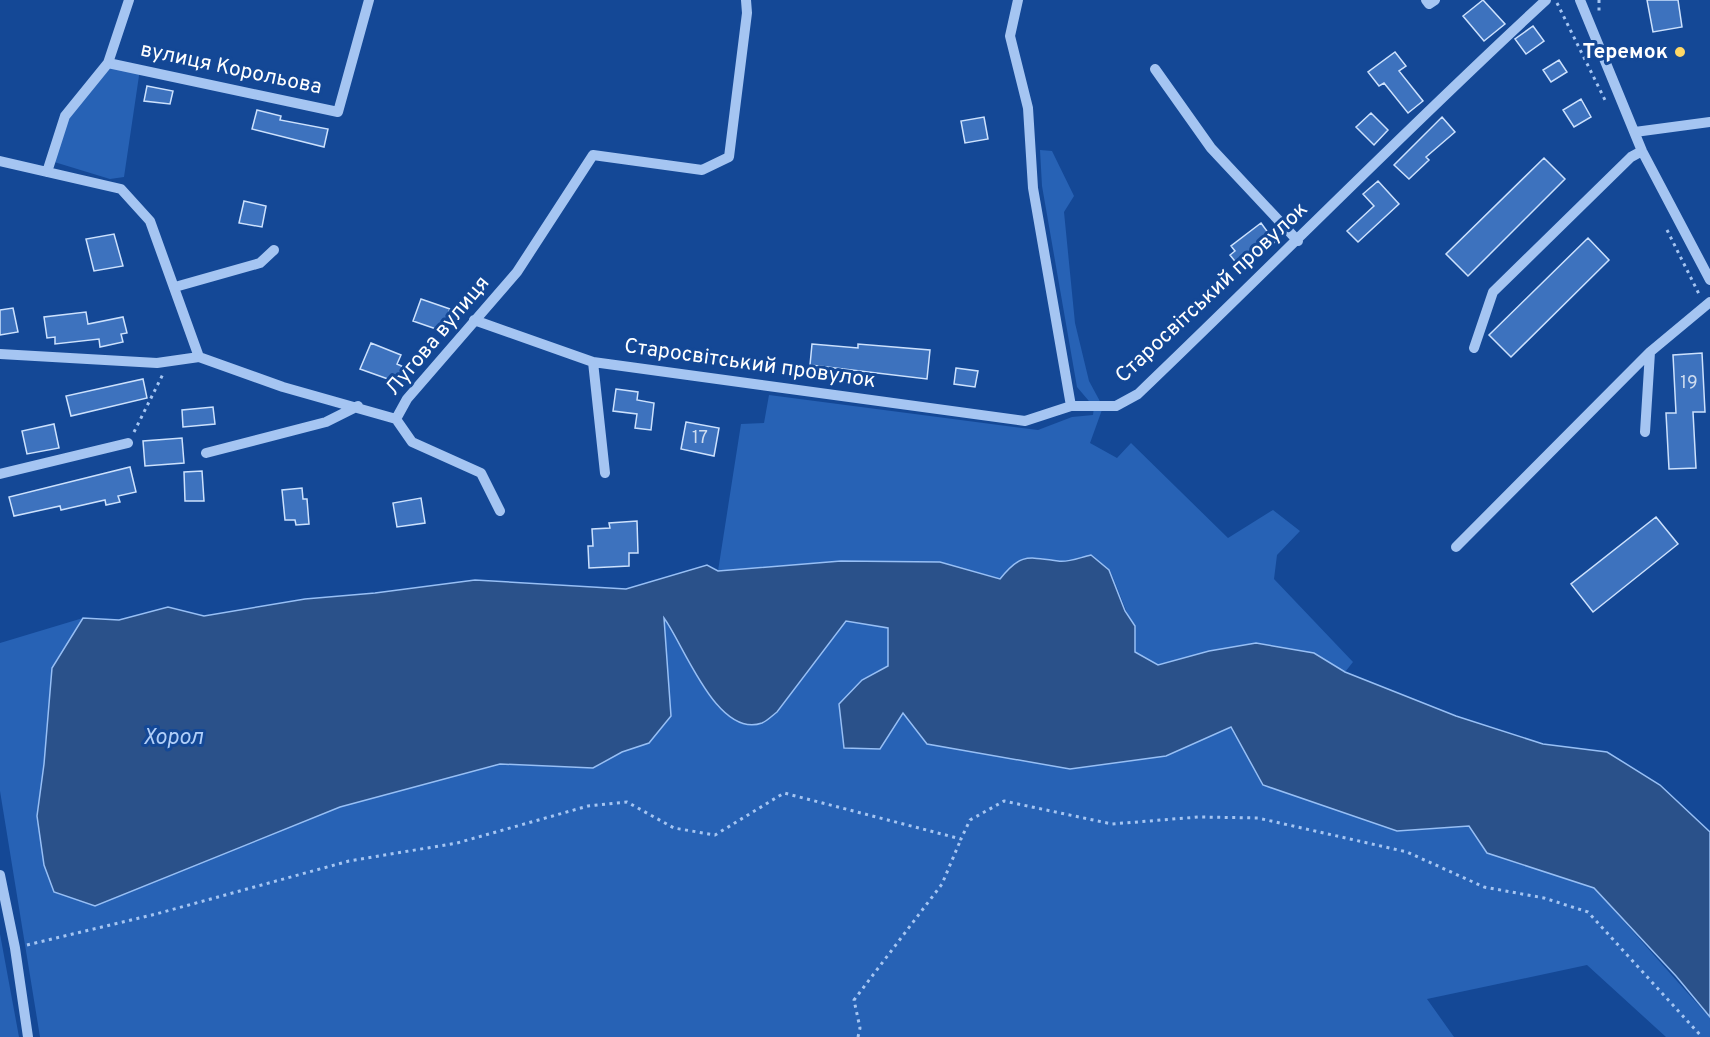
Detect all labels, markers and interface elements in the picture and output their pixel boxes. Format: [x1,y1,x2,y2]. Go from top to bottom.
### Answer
street label: вулиця Корольова [138,37,324,101]
place label: Теремок [1583,39,1668,66]
marker: Теремок [1673,45,1687,59]
street label: Старосвітський провулок [1110,197,1314,389]
street label: Лугова вулиця [380,270,496,402]
street label: Старосвітський провулок [622,333,878,395]
house number: 19 [1680,372,1698,395]
house number: 17 [692,427,708,450]
water label: Хорол [143,725,203,752]

